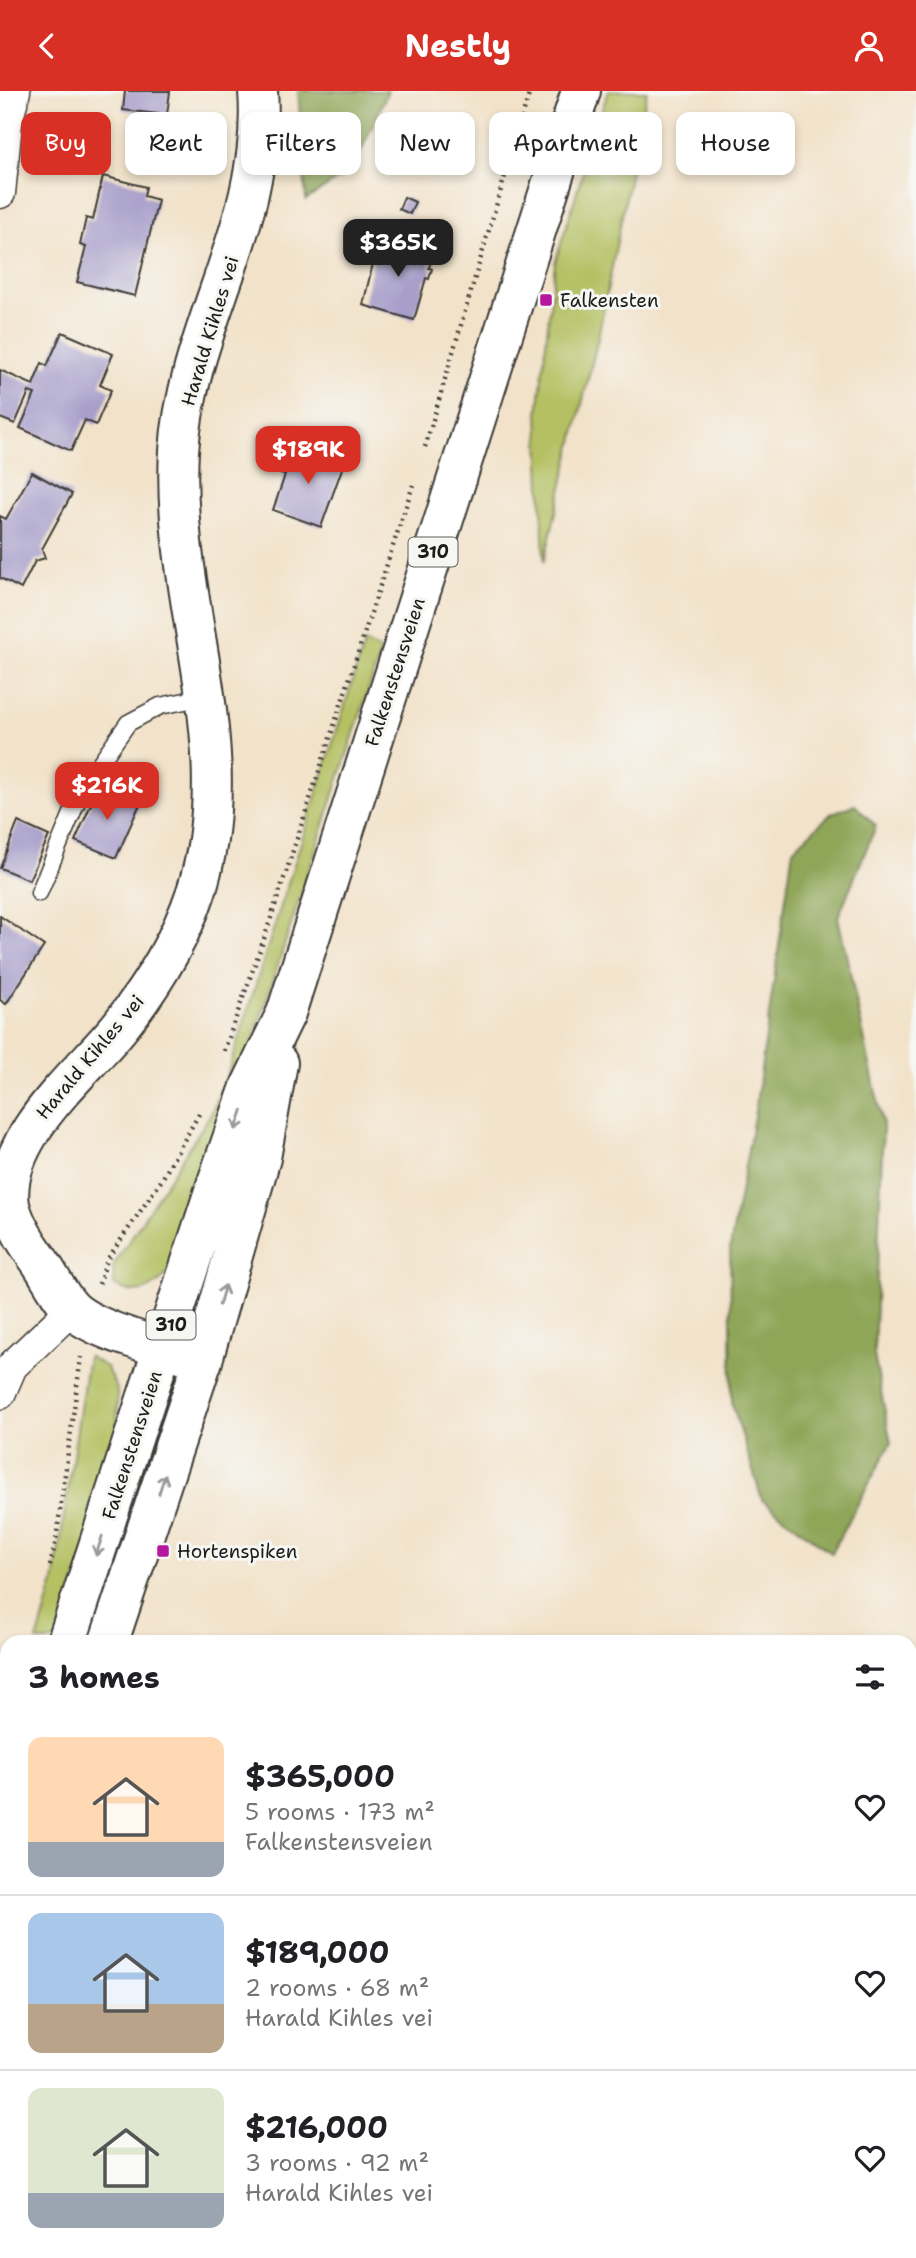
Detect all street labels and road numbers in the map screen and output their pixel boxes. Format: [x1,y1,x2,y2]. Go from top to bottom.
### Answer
street label: Harald Kihles vei [175,253,245,409]
road number: 310 [408,538,458,567]
street label: Falkenstensveien [359,594,431,750]
street label: Harald Kihles vei [31,989,149,1125]
road number: 310 [146,1310,196,1339]
street label: Falkenstensveien [96,1367,168,1523]

